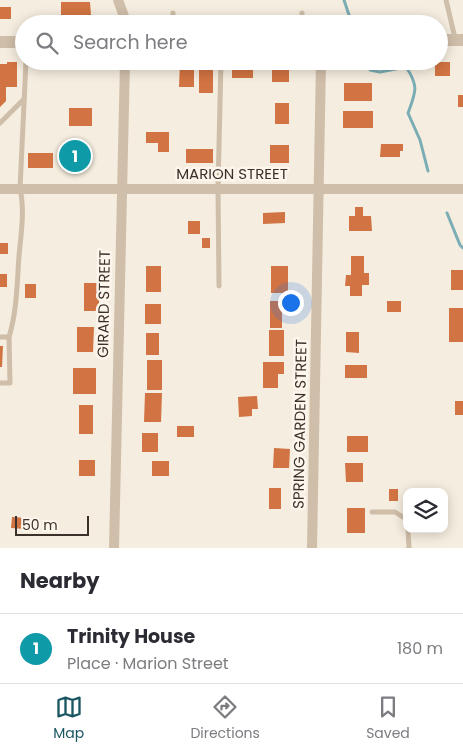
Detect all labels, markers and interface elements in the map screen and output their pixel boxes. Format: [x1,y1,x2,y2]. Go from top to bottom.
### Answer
search box [15,15,448,70]
icon: search [33,29,61,57]
text: Search here [73,29,187,56]
pin: 1 [59,137,91,175]
street label: MARION STREET [176,163,288,184]
street label: GIRARD STREET [92,250,115,358]
your location [278,290,304,316]
street label: SPRING GARDEN STREET [288,339,311,509]
map controls [403,488,448,533]
button: layers [403,488,448,533]
scale bar [15,513,89,536]
text: 50 m [22,515,58,535]
text: Nearby [20,566,100,595]
text: Trinity House [67,623,195,650]
text: 1 [33,637,39,660]
text: 180 m [397,637,443,660]
text: Place · Marion Street [67,652,229,675]
tab: Map [53,693,84,744]
tab: Directions [190,693,260,744]
tab: Saved [366,693,410,744]

